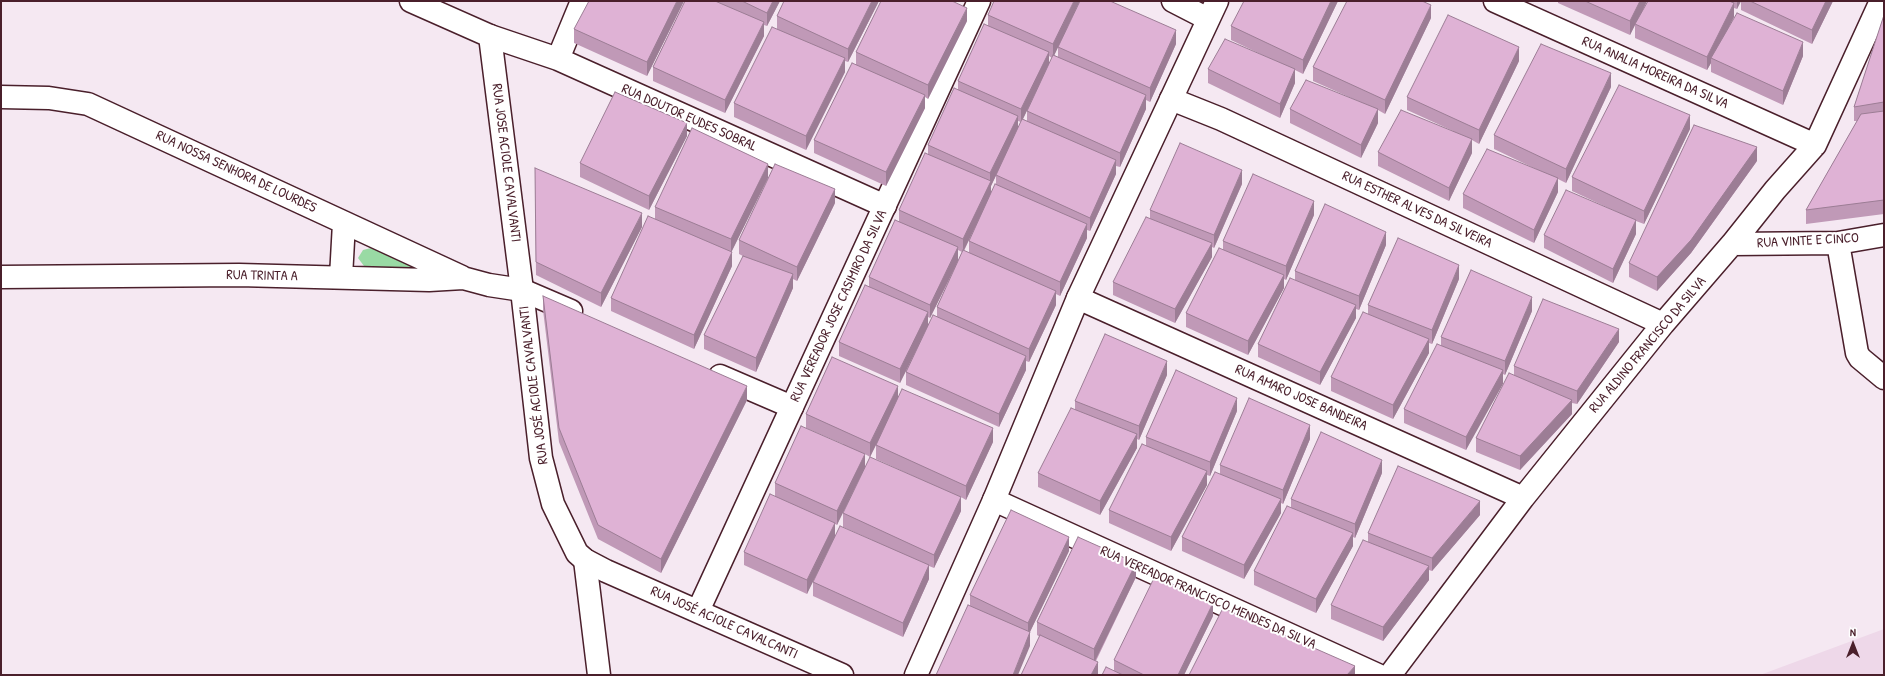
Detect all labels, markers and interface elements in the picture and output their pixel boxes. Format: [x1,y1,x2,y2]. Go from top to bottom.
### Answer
street label: RUA ANALIA MOREIRA DA SILVA [1579,33,1731,113]
street label: RUA DOUTOR EUDES SOBRAL [619,81,759,155]
street label: RUA JOSE ACIOLE CAVALVANTI [488,83,524,243]
street label: RUA NOSSA SENHORA DE LOURDES [153,127,319,217]
street label: RUA ESTHER ALVES DA SILVEIRA [1339,168,1495,252]
street label: RUA VEREADOR JOSE CASIMIRO DA SILVA [787,207,891,405]
street label: RUA VINTE E CINCO [1757,230,1859,252]
street label: RUA TRINTA A [226,267,298,285]
street label: RUA ALDINO FRANCISCO DA SILVA [1586,273,1710,417]
street label: RUA JOSÉ ACIOLE CAVALVANTI [516,305,552,465]
street label: RUA AMARO JOSE BANDEIRA [1232,361,1370,435]
street label: RUA VEREADOR FRANCISCO MENDES DA SILVA [1098,543,1318,653]
street label: RUA JOSÉ ACIOLE CAVALCANTI [648,583,800,663]
north arrow [1833,624,1873,664]
text: N [1850,625,1856,639]

